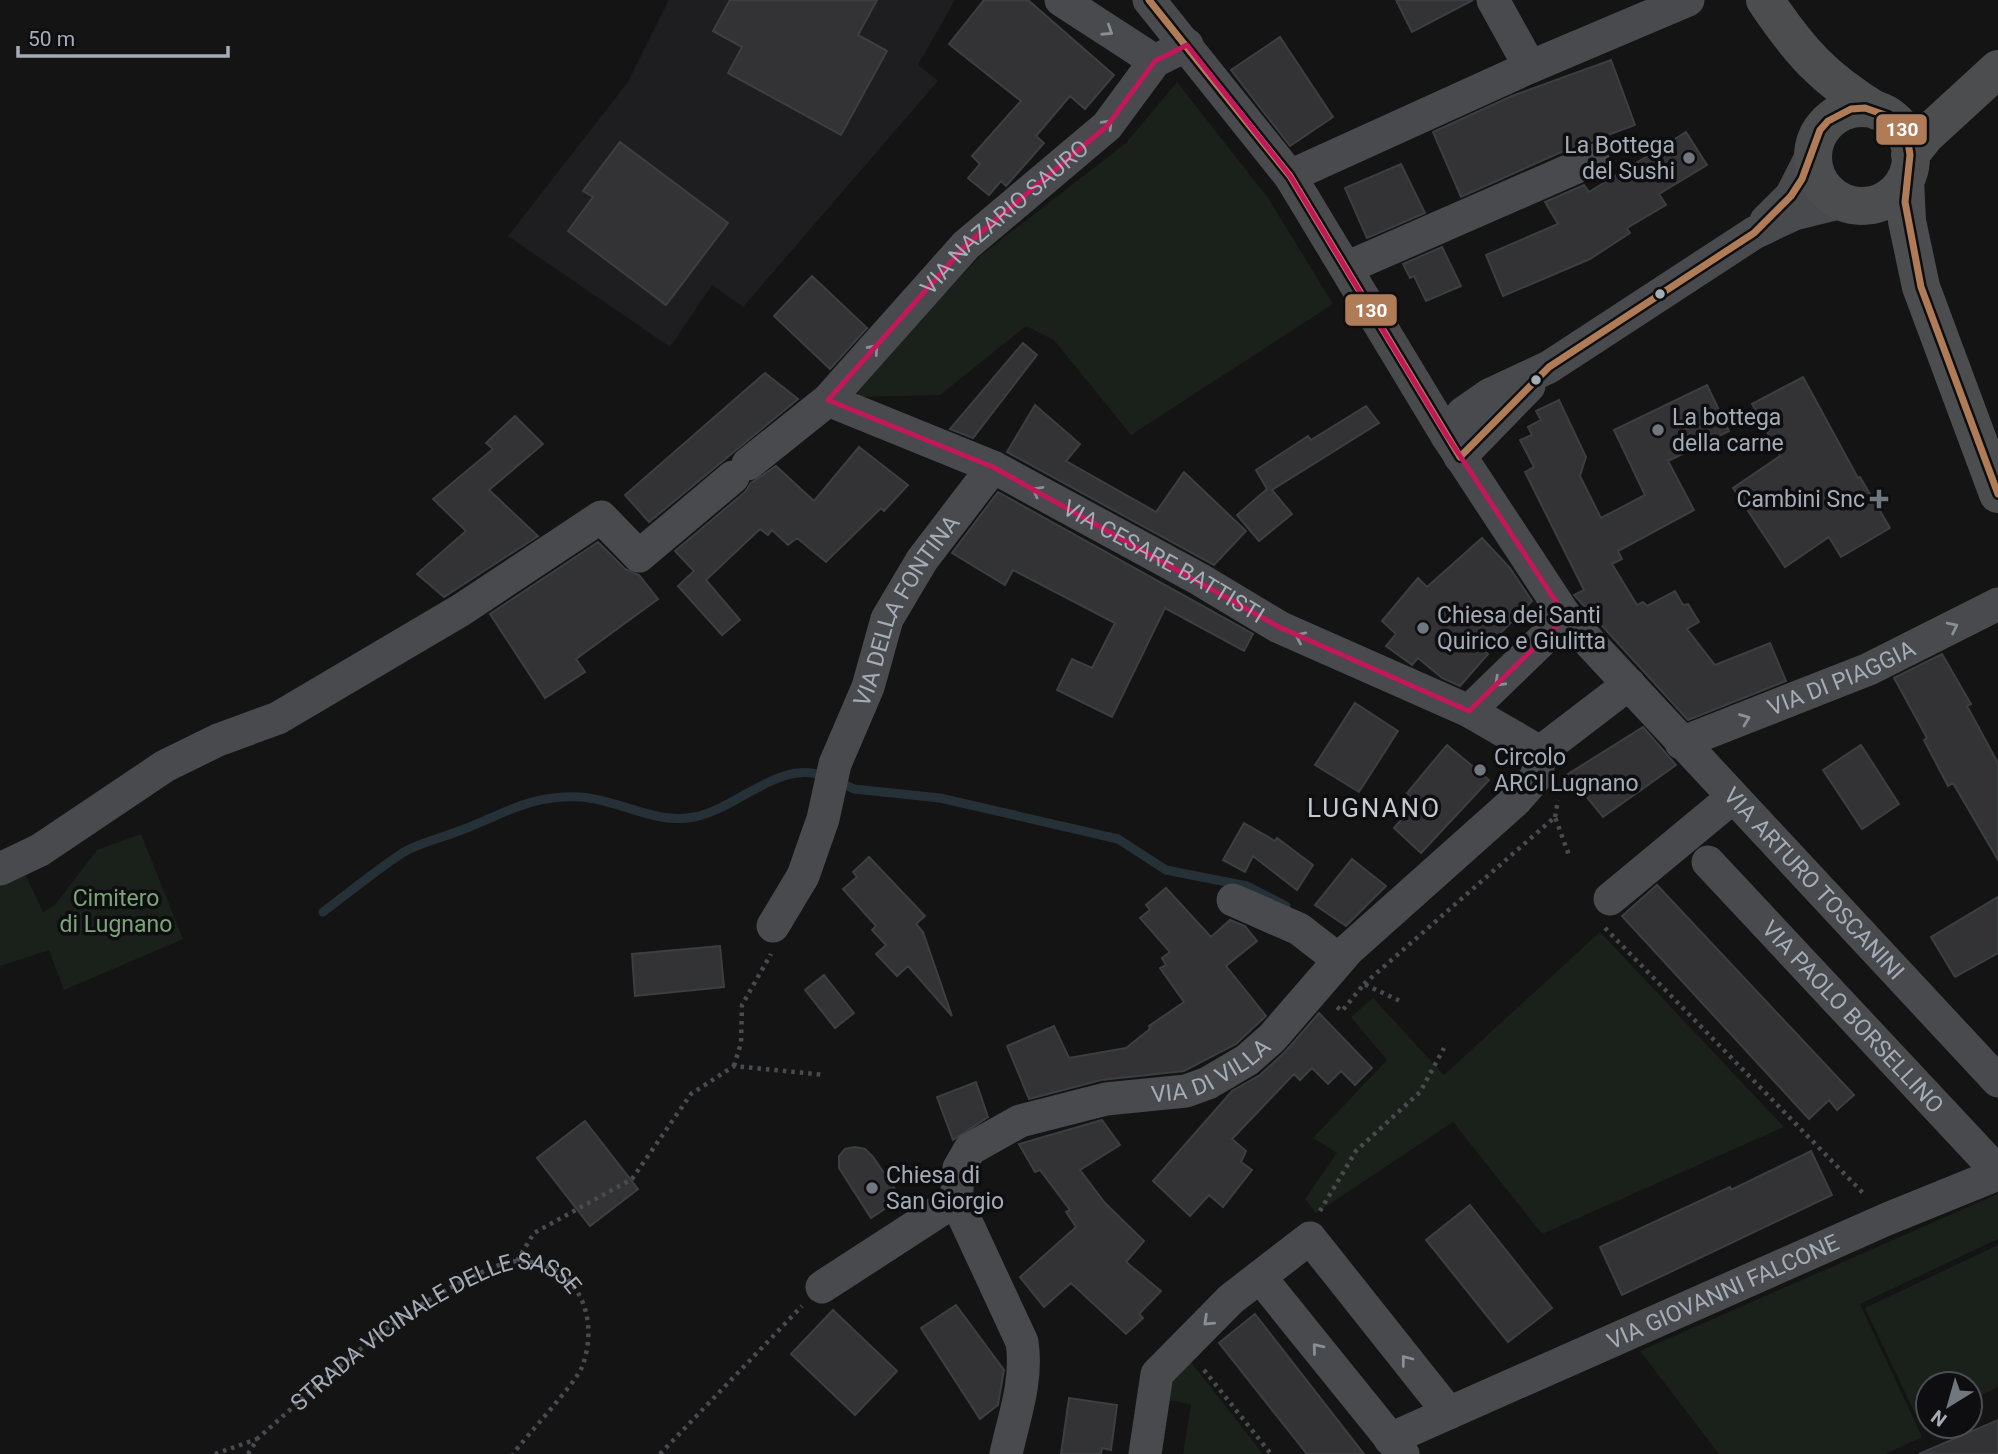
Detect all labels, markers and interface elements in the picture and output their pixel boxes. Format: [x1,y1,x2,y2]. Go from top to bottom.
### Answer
scale bar [18,14,228,58]
one-way arrow [1100,22,1113,35]
text: 50 m [28,27,75,51]
line badge: 130 [1875,113,1928,146]
text: 130 [1886,118,1918,141]
one-way arrow [1099,119,1112,132]
place label: La Bottega del Sushi [1564,132,1675,185]
street label: VIA NAZARIO SAURO [915,134,1094,301]
marker: La Bottega del Sushi [1681,150,1697,166]
unlabelled marker [1653,287,1667,301]
line badge: 130 [1344,293,1398,327]
text: 130 [1355,299,1387,322]
one-way arrow [865,344,878,357]
unlabelled marker [1529,373,1543,387]
place label: La bottega della carne [1672,404,1784,457]
marker: La bottega della carne [1650,422,1666,438]
one-way arrow [1031,485,1044,499]
place label: Cambini Snc [1736,486,1865,513]
marker: Cambini Snc [1871,491,1887,507]
street label: VIA CESARE BATTISTI [1058,494,1269,629]
street label: VIA DELLA FONTINA [848,510,965,711]
place label: Chiesa dei Santi Quirico e Giulitta [1437,602,1606,655]
marker: Chiesa dei Santi Quirico e Giulitta [1415,620,1431,636]
one-way arrow [1946,621,1958,635]
one-way arrow [1295,631,1307,645]
street label: VIA DI PIAGGIA [1764,635,1920,722]
one-way arrow [1495,674,1508,687]
one-way arrow [1739,713,1751,727]
place label: Circolo ARCI Lugnano [1494,744,1639,797]
marker: Circolo ARCI Lugnano [1472,762,1488,778]
street label: VIA ARTURO TOSCANINI [1718,782,1910,985]
district label: LUGNANO [1307,793,1441,823]
park label: Cimitero di Lugnano [60,885,172,938]
street label: VIA PAOLO BORSELLINO [1756,916,1949,1119]
street label: VIA DI VILLA [1150,1033,1276,1108]
place label: Chiesa di San Giorgio [886,1162,1004,1215]
marker: Chiesa di San Giorgio [864,1180,880,1196]
street label: VIA GIOVANNI FALCONE [1603,1229,1843,1355]
street label: STRADA VICINALE DELLE SASSE [285,1248,587,1417]
one-way arrow [1203,1312,1216,1325]
one-way arrow [1313,1343,1325,1356]
one-way arrow [1402,1355,1415,1367]
north arrow [1914,1370,1984,1440]
text: N [1927,1405,1951,1431]

